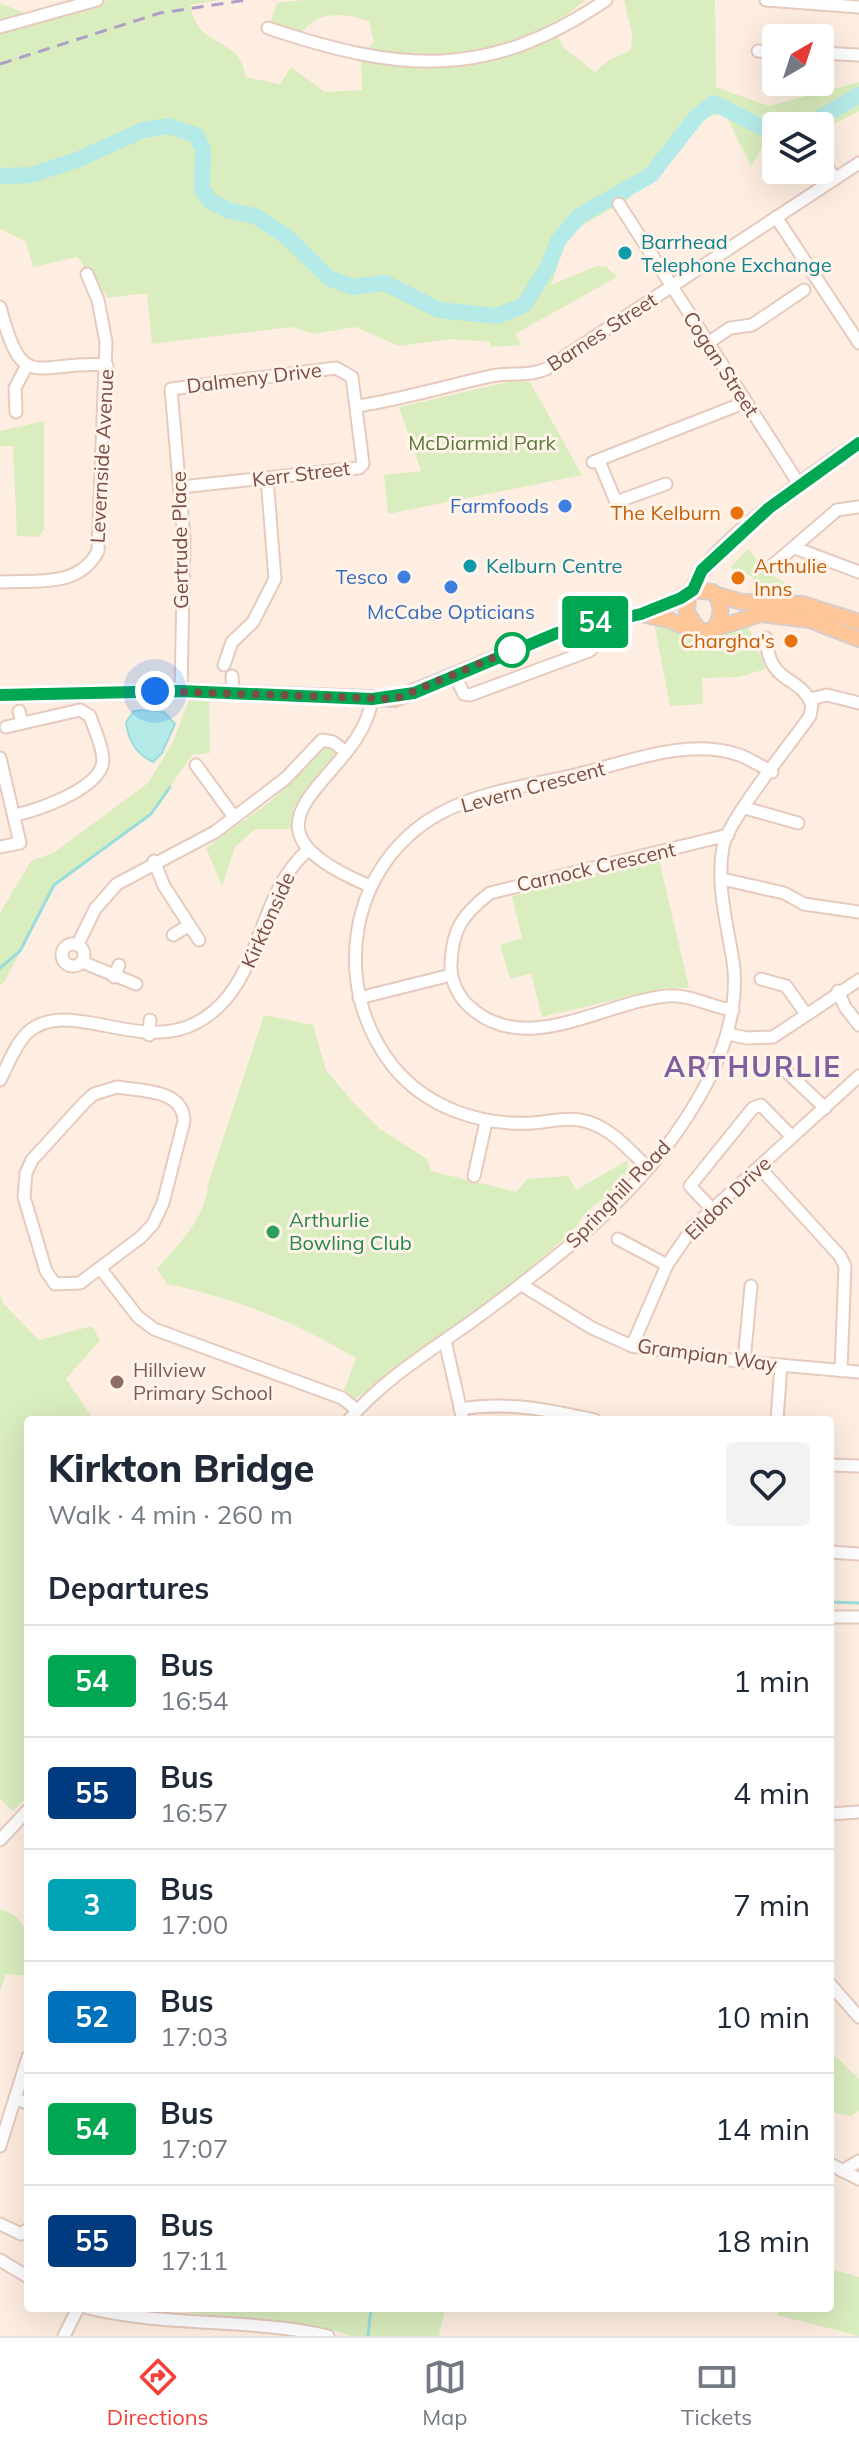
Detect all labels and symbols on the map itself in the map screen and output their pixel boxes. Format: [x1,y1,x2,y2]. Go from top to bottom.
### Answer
north arrow [762,24,834,96]
place label: Barrhead Telephone Exchange [641,229,832,277]
marker: Barrhead Telephone Exchange [616,244,634,262]
street label: Barnes Street [542,287,661,376]
street label: Cogan Street [678,306,765,421]
street label: Dalmeny Drive [185,357,323,398]
street label: Levernside Avenue [84,368,119,544]
park label: McDiarmid Park [408,430,557,455]
street label: Kerr Street [251,455,351,492]
street label: Gertrude Place [166,471,193,609]
place label: Farmfoods [450,493,549,518]
marker: Farmfoods [556,497,574,515]
place label: The Kelburn [610,500,721,525]
marker: The Kelburn [728,504,746,522]
place label: Kelburn Centre [486,553,622,578]
place label: Arthulie Inns [754,553,827,601]
marker: Kelburn Centre [461,557,479,575]
place label: Tesco [336,564,388,589]
marker: Tesco [395,568,413,586]
marker: Arthulie Inns [729,569,747,587]
marker: McCabe Opticians [442,578,460,596]
line badge: 54 [559,596,631,648]
place label: McCabe Opticians [367,599,535,624]
place label: Chargha's [680,628,775,653]
marker: Chargha's [782,632,800,650]
unlabelled marker [495,633,529,667]
your location [135,671,175,711]
street label: Levern Crescent [458,755,608,818]
street label: Carnock Crescent [514,836,678,897]
street label: Kirktonside [235,868,300,972]
district label: ARTHURLIE [664,1049,842,1084]
street label: Springhill Road [560,1134,675,1253]
street label: Eildon Drive [679,1150,776,1245]
place label: Arthurlie Bowling Club [289,1207,412,1255]
marker: Arthurlie Bowling Club [264,1223,282,1241]
street label: Grampian Way [636,1332,779,1377]
place label: Hillview Primary School [133,1357,273,1405]
marker: Hillview Primary School [108,1373,126,1391]

